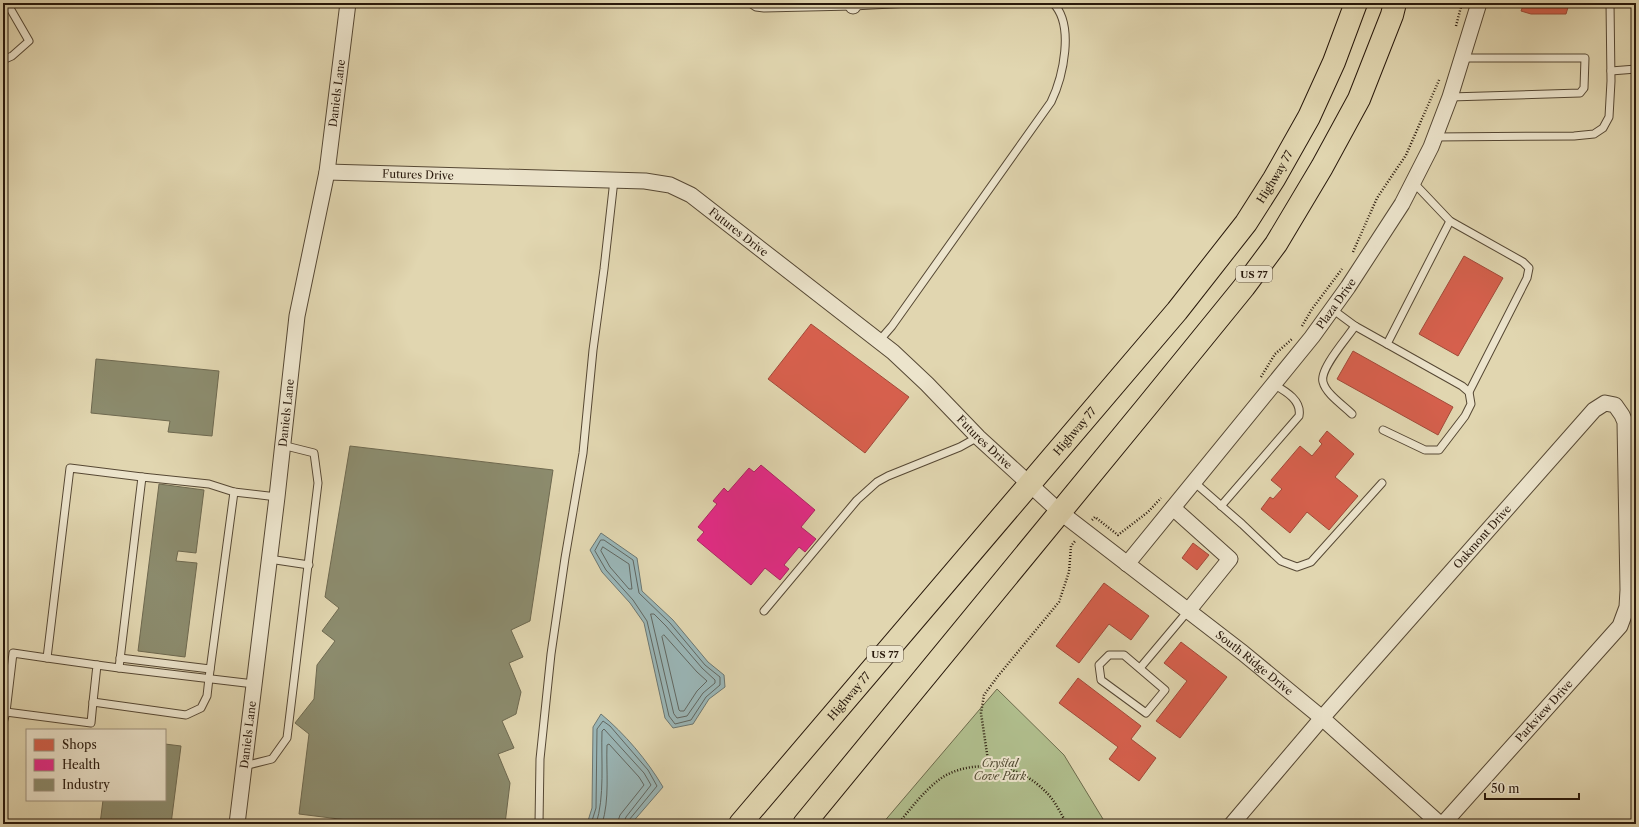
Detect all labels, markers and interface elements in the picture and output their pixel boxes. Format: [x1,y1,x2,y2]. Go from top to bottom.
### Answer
street label: Daniels Lane [326,59,348,128]
street label: Highway 77 [1253,147,1296,206]
street label: Futures Drive [382,167,454,183]
street label: Futures Drive [706,205,771,260]
road number: US 77 [1236,266,1272,282]
street label: Plaza Drive [1313,275,1359,332]
street label: Daniels Lane [276,378,297,448]
street label: Highway 77 [1050,404,1099,458]
street label: Futures Drive [954,412,1015,472]
street label: Oakmont Drive [1450,502,1514,572]
street label: South Ridge Drive [1213,628,1296,698]
road number: US 77 [867,646,903,662]
street label: Highway 77 [824,669,874,723]
street label: Parkview Drive [1512,677,1576,745]
street label: Daniels Lane [237,700,259,769]
legend [26,729,166,801]
text: Shops [62,737,97,752]
park label: Crystal Cove Park [974,756,1026,783]
text: Health [62,757,101,772]
scale bar [1485,775,1579,801]
text: Industry [62,777,110,792]
text: 50 m [1491,781,1520,796]

